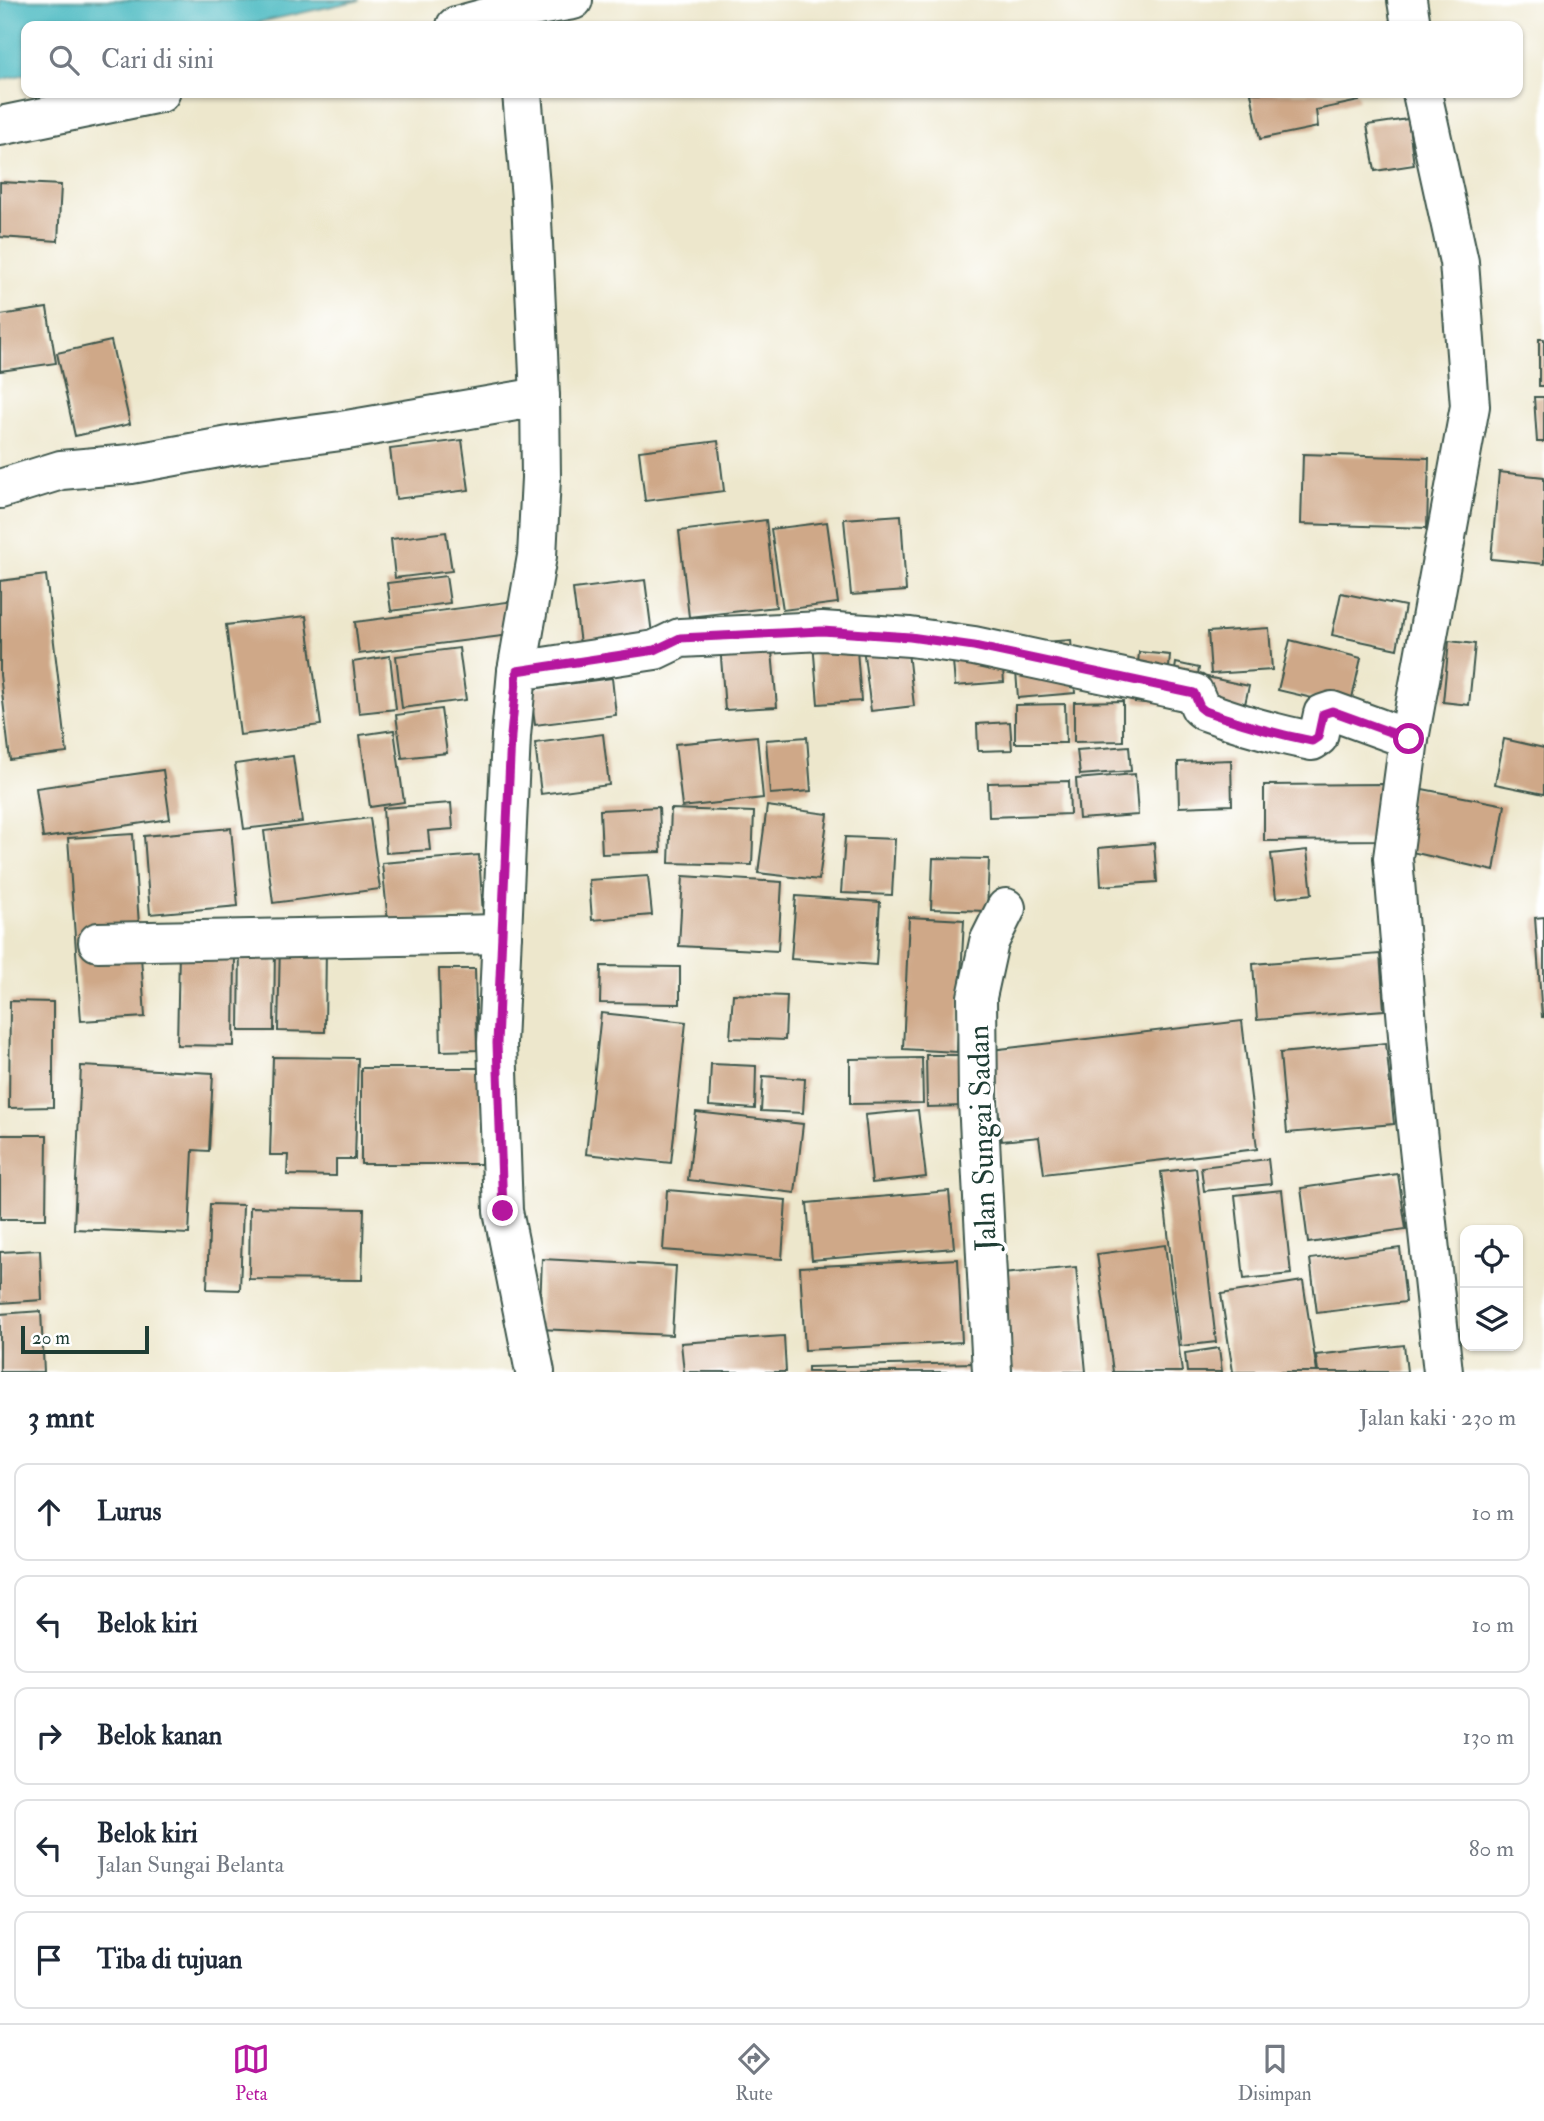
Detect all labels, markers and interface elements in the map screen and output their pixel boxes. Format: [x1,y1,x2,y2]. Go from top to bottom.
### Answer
search box [21,21,1523,98]
icon: search [45,41,83,79]
text: Cari di sini [101,44,214,76]
route start [1393,723,1424,754]
street label: Jalan Sungai Sadan [960,1024,1005,1253]
route end [487,1195,518,1226]
map controls [1460,1225,1523,1351]
button: locate [1460,1225,1523,1288]
button: layers [1460,1288,1523,1351]
scale bar [21,1323,149,1355]
text: 20 m [32,1326,70,1350]
text: 3 mnt [28,1399,94,1436]
text: Jalan kaki · 230 m [1359,1403,1516,1432]
icon: ahead [30,1493,68,1531]
text: Lurus [97,1496,161,1528]
text: 10 m [1471,1498,1514,1527]
icon: left [30,1605,68,1643]
text: Belok kiri [97,1608,198,1640]
text: 10 m [1471,1610,1514,1639]
icon: right [30,1717,68,1755]
text: Belok kanan [97,1720,222,1752]
text: 130 m [1462,1722,1514,1751]
text: Belok kiri [97,1818,198,1850]
icon: left [30,1829,68,1867]
text: 80 m [1469,1834,1514,1863]
text: Jalan Sungai Belanta [97,1850,284,1879]
icon: arrive [30,1941,68,1979]
text: Tiba di tujuan [97,1944,242,1976]
tab: Peta [232,2040,270,2106]
tab: Rute [735,2040,773,2106]
tab: Disimpan [1238,2040,1312,2106]

